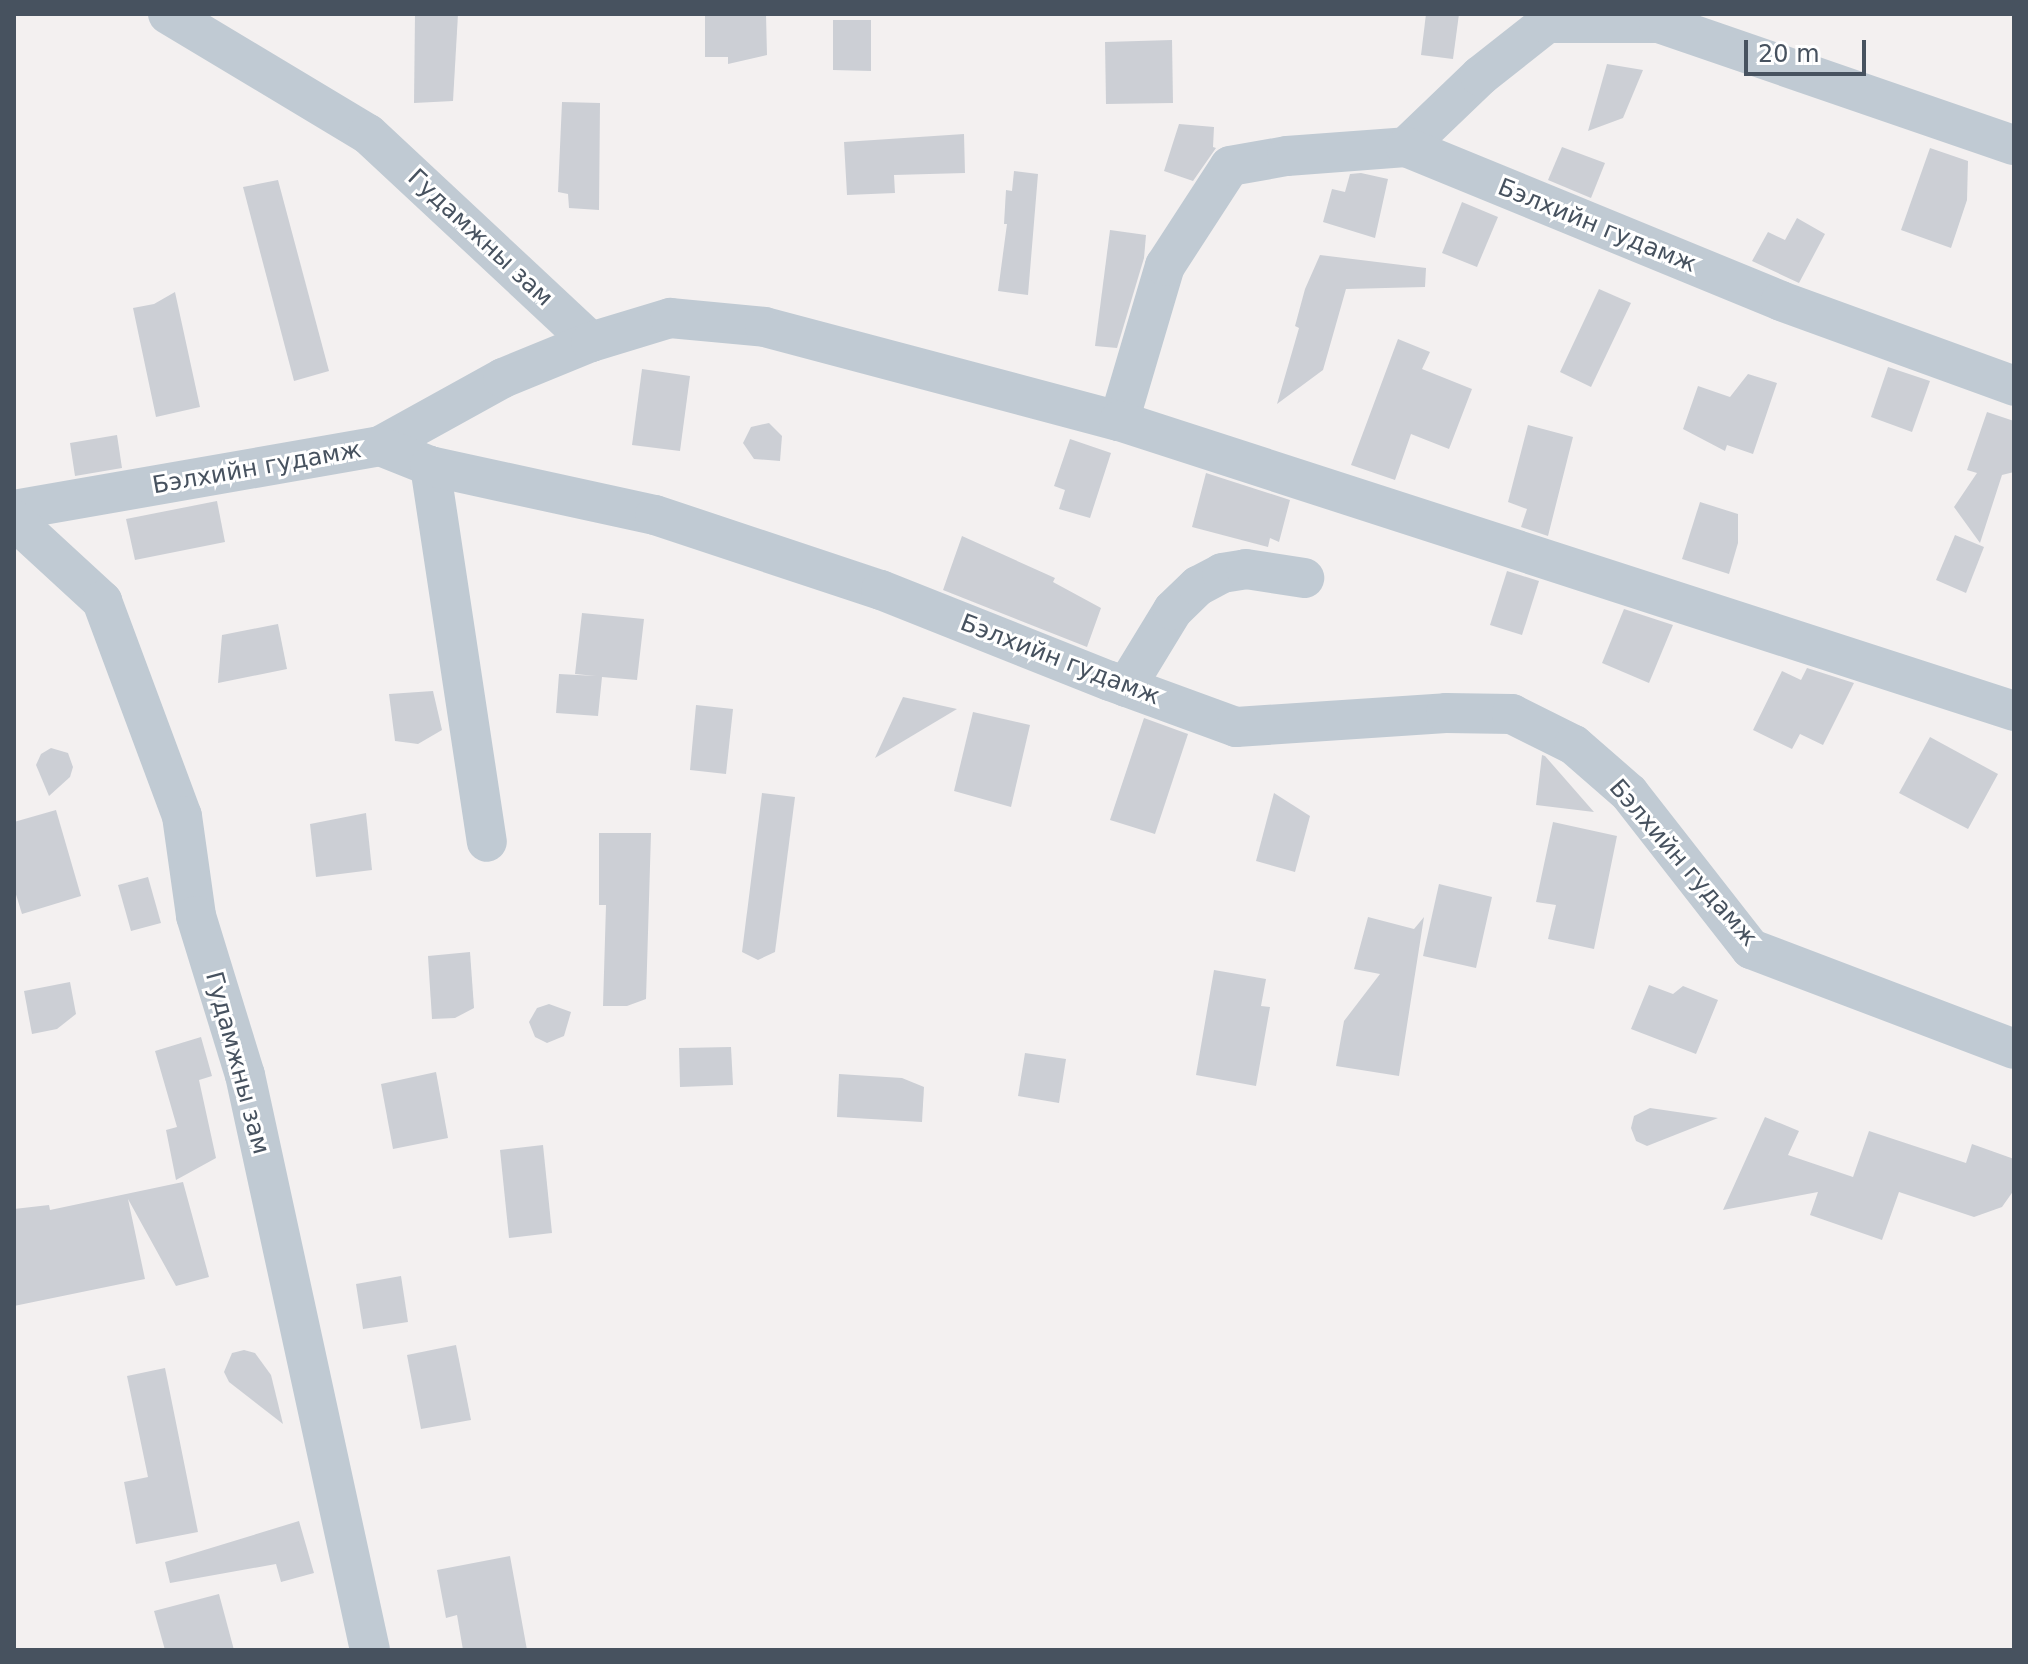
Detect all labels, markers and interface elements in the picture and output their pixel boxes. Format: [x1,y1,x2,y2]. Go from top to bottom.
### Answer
scale bar [1748,24,1870,74]
text: 20 m [1758,40,1820,68]
street label: Гудамжны зам [402,163,558,313]
street label: Бэлхийн гудамж [1494,173,1700,279]
street label: Бэлхийн гудамж [150,435,364,501]
street label: Бэлхийн гудамж [956,609,1164,711]
street label: Бэлхийн гудамж [1603,774,1763,952]
street label: Гудамжны зам [199,969,275,1157]

